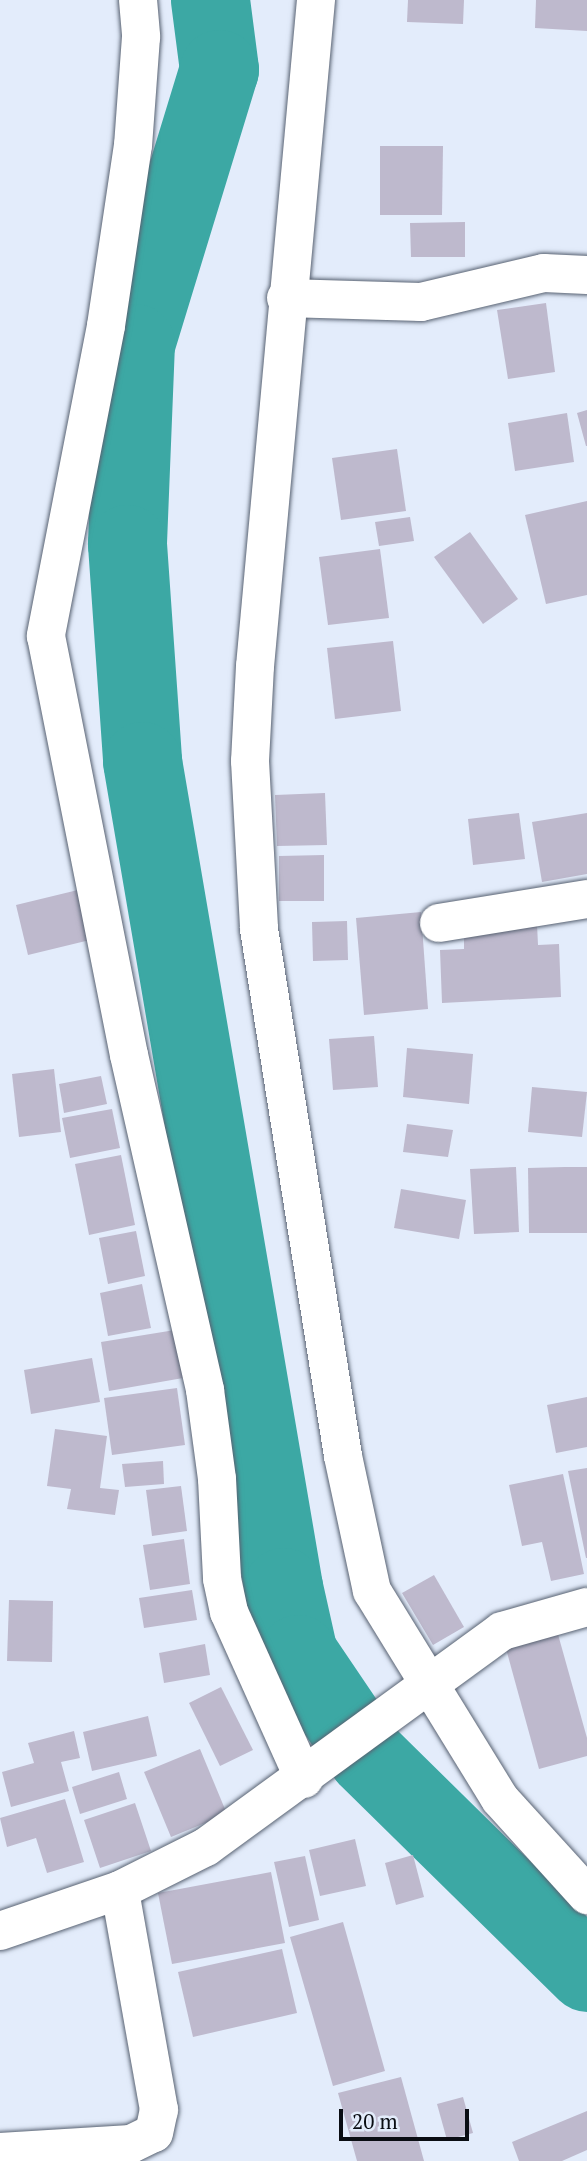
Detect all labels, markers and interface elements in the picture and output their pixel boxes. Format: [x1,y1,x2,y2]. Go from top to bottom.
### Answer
scale bar [342,2094,472,2138]
text: 20 m [352,2107,398,2135]

